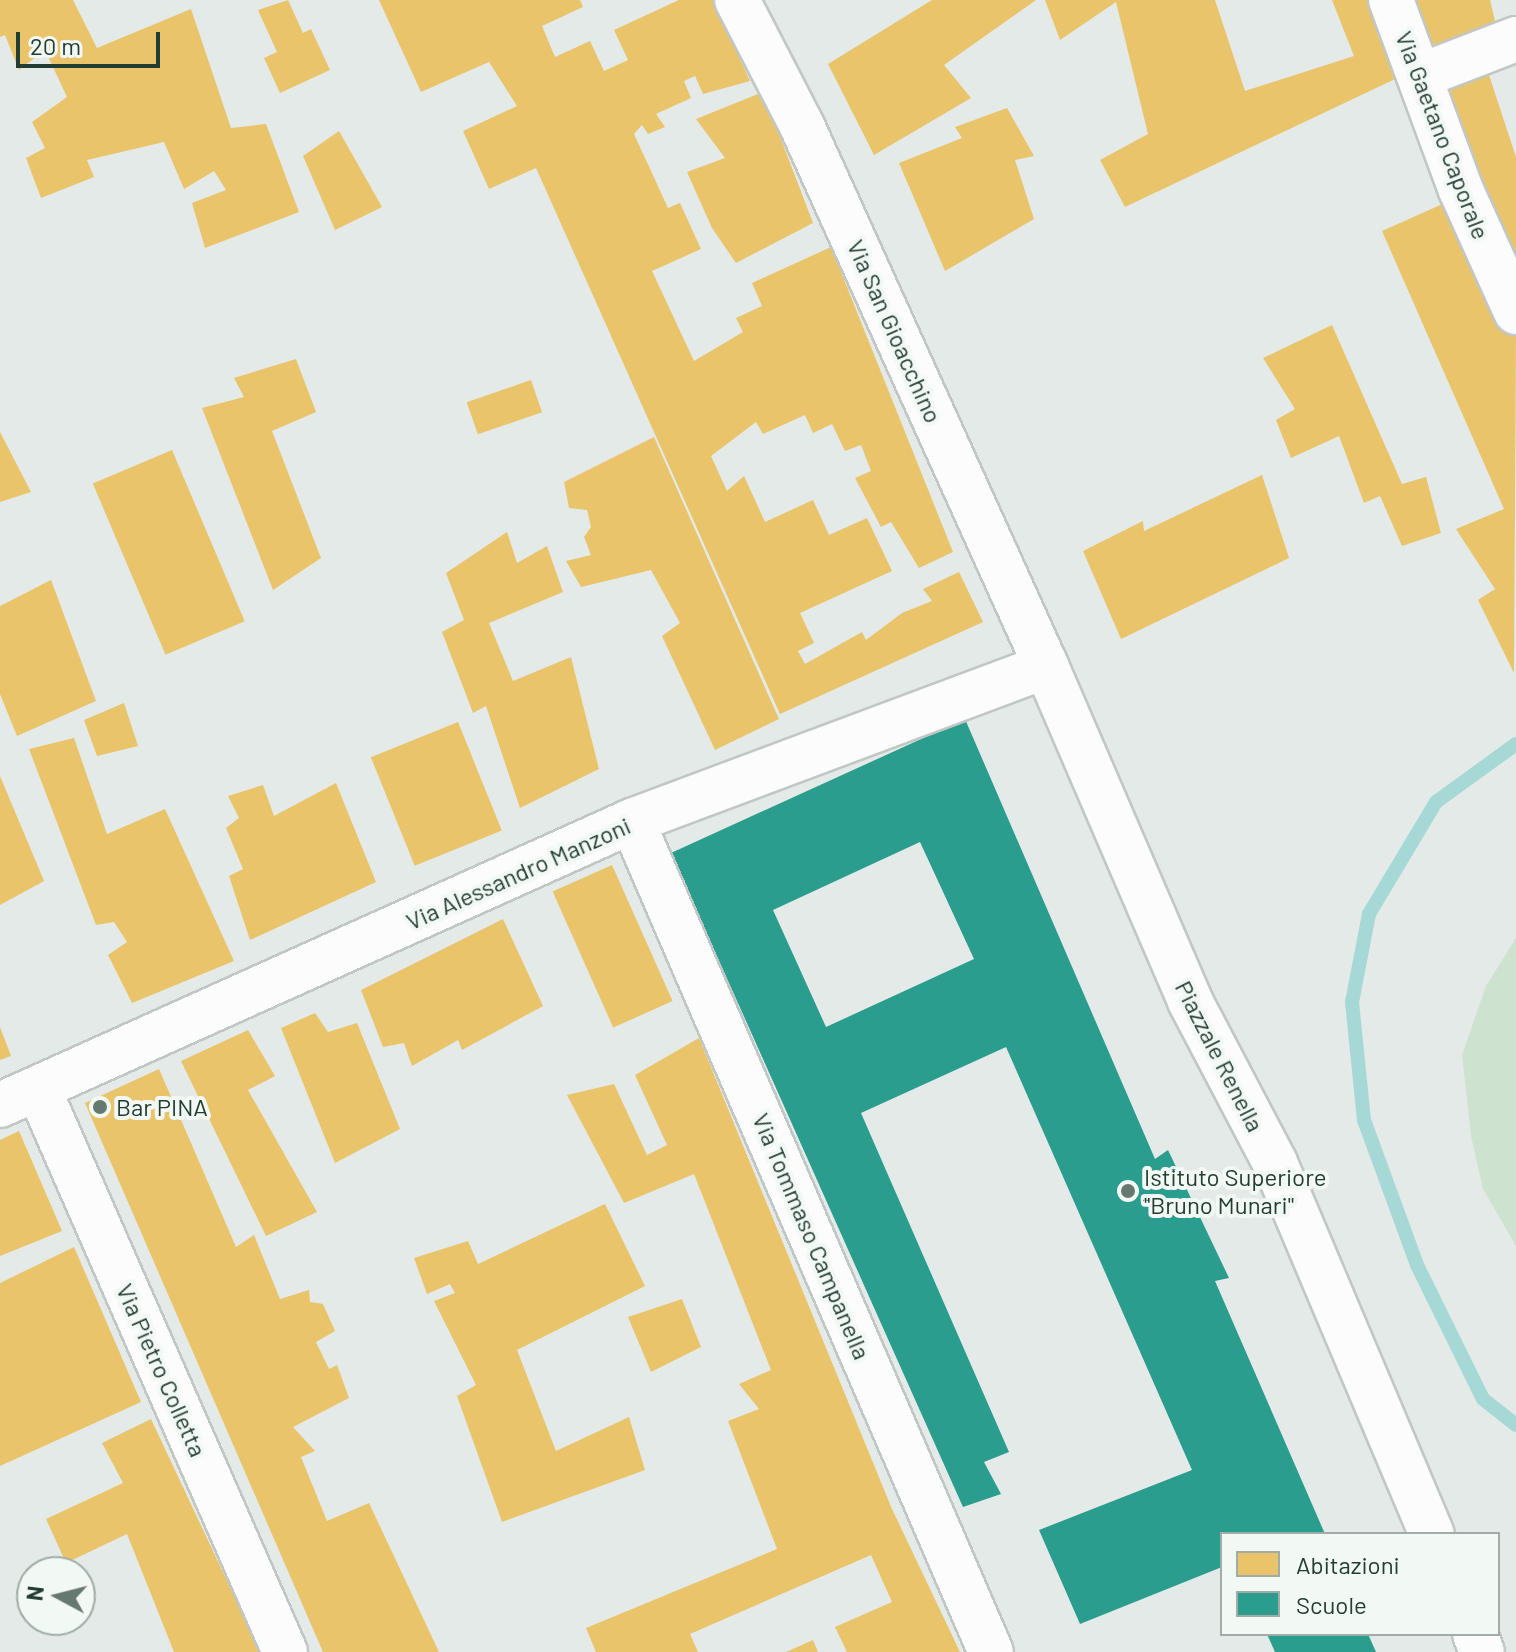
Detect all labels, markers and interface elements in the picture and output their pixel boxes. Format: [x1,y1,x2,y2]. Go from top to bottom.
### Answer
scale bar [20,16,164,66]
street label: Via Gaetano Caporale [1390,27,1496,243]
text: 20 m [30,31,81,60]
street label: Via San Gioacchino [842,235,948,427]
street label: Via Alessandro Manzoni [401,811,635,935]
street label: Piazzale Renella [1170,976,1270,1136]
place label: Bar PINA [116,1093,208,1121]
marker: Bar PINA [91,1098,109,1116]
street label: Via Tommaso Campanella [747,1109,877,1363]
place label: Istituto Superiore "Bruno Munari" [1144,1163,1327,1219]
marker: Istituto Superiore "Bruno Munari" [1119,1182,1137,1200]
street label: Via Pietro Colletta [111,1279,213,1461]
legend [1220,1532,1500,1636]
text: Abitazioni [1296,1550,1400,1579]
north arrow [16,1556,96,1636]
text: N [20,1584,48,1602]
text: Scuole [1296,1590,1367,1619]

